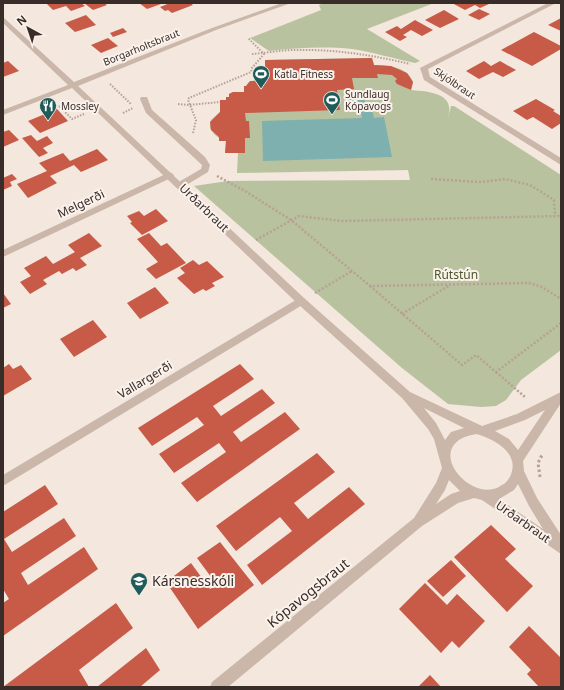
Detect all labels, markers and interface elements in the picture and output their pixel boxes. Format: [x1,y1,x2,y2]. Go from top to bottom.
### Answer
north arrow [8,8,48,48]
text: N [13,11,30,29]
street label: Borgarholtsbraut [101,25,182,69]
sports icon: Katla Fitness [251,64,271,89]
street label: Skjólbraut [431,64,479,102]
place label: Katla Fitness [274,67,333,81]
place label: Sundlaug Kópavogs [345,87,391,113]
sports icon: Sundlaug Kópavogs [322,90,342,115]
restaurant icon: Mossley [38,96,58,121]
place label: Mossley [61,99,100,113]
street label: Urðarbraut [176,180,233,236]
street label: Melgerði [54,185,107,222]
park label: Rútstún [434,266,478,283]
street label: Vallargerði [114,357,175,403]
street label: Urðarbraut [492,496,555,547]
street label: Kópavogsbraut [263,554,353,632]
school or university icon: Kársnesskóli [129,571,149,596]
place label: Kársnesskóli [152,571,234,590]

